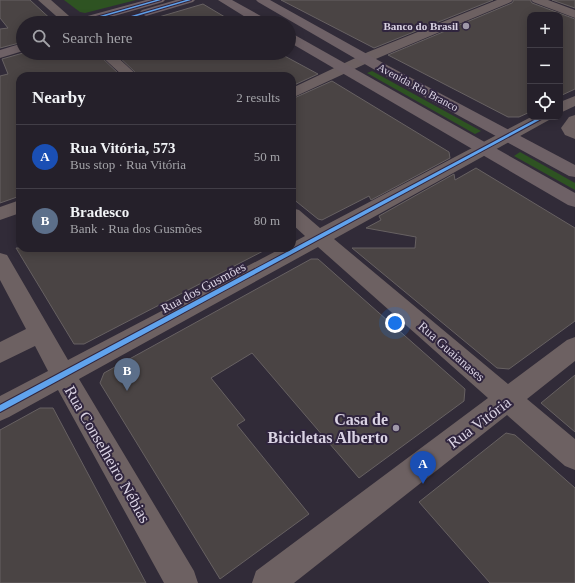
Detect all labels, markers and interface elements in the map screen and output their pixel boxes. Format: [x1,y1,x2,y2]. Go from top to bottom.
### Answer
map controls [527,12,563,120]
button: + [527,12,563,48]
search box [16,16,296,60]
place label: Banco do Brasil [383,20,458,32]
marker: Banco do Brasil [461,21,471,31]
icon: search [30,27,52,49]
text: Search here [62,30,132,46]
button: − [527,48,563,84]
street label: Avenida Rio Branco [376,61,461,114]
button: locate [527,84,563,120]
text: Nearby [32,88,86,107]
text: 2 results [236,90,280,105]
text: Rua Vitória, 573 [70,140,175,156]
text: A [40,149,50,164]
text: 50 m [254,149,280,164]
text: Bus stop · Rua Vitória [70,157,186,172]
text: Bradesco [70,204,129,220]
text: B [41,213,49,228]
text: 80 m [254,213,280,228]
text: Bank · Rua dos Gusmões [70,221,202,236]
street label: Rua dos Gusmões [158,259,248,316]
your location [385,313,405,333]
street label: Rua Guaianases [415,318,488,384]
pin: B [114,358,140,391]
street label: Rua Conselheiro Nébias [61,383,154,526]
street label: Rua Vitória [445,393,514,451]
place label: Casa de Bicicletas Alberto [268,411,388,446]
marker: Casa de Bicicletas Alberto [391,423,401,433]
pin: A [410,451,436,484]

